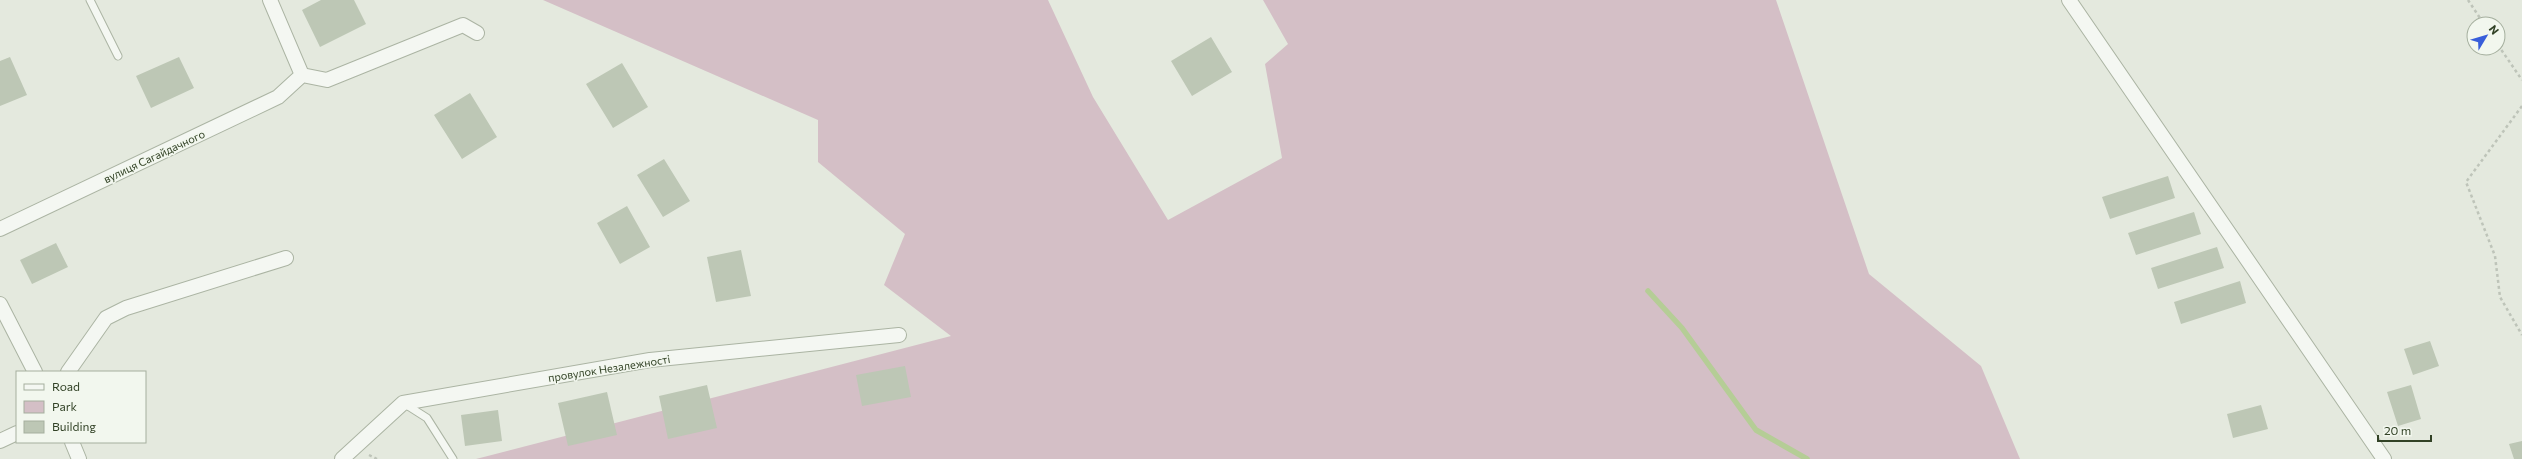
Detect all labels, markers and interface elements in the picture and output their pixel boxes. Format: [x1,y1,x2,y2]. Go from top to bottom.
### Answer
north arrow [2466,16,2506,56]
text: N [2487,22,2502,37]
street label: вулиця Сагайдачного [101,127,207,185]
street label: провулок Незалежності [547,352,671,384]
legend [16,371,146,443]
text: Road [52,379,80,393]
text: Park [52,399,78,413]
scale bar [2378,417,2431,443]
text: Building [52,419,96,433]
text: 20 m [2384,423,2411,437]

